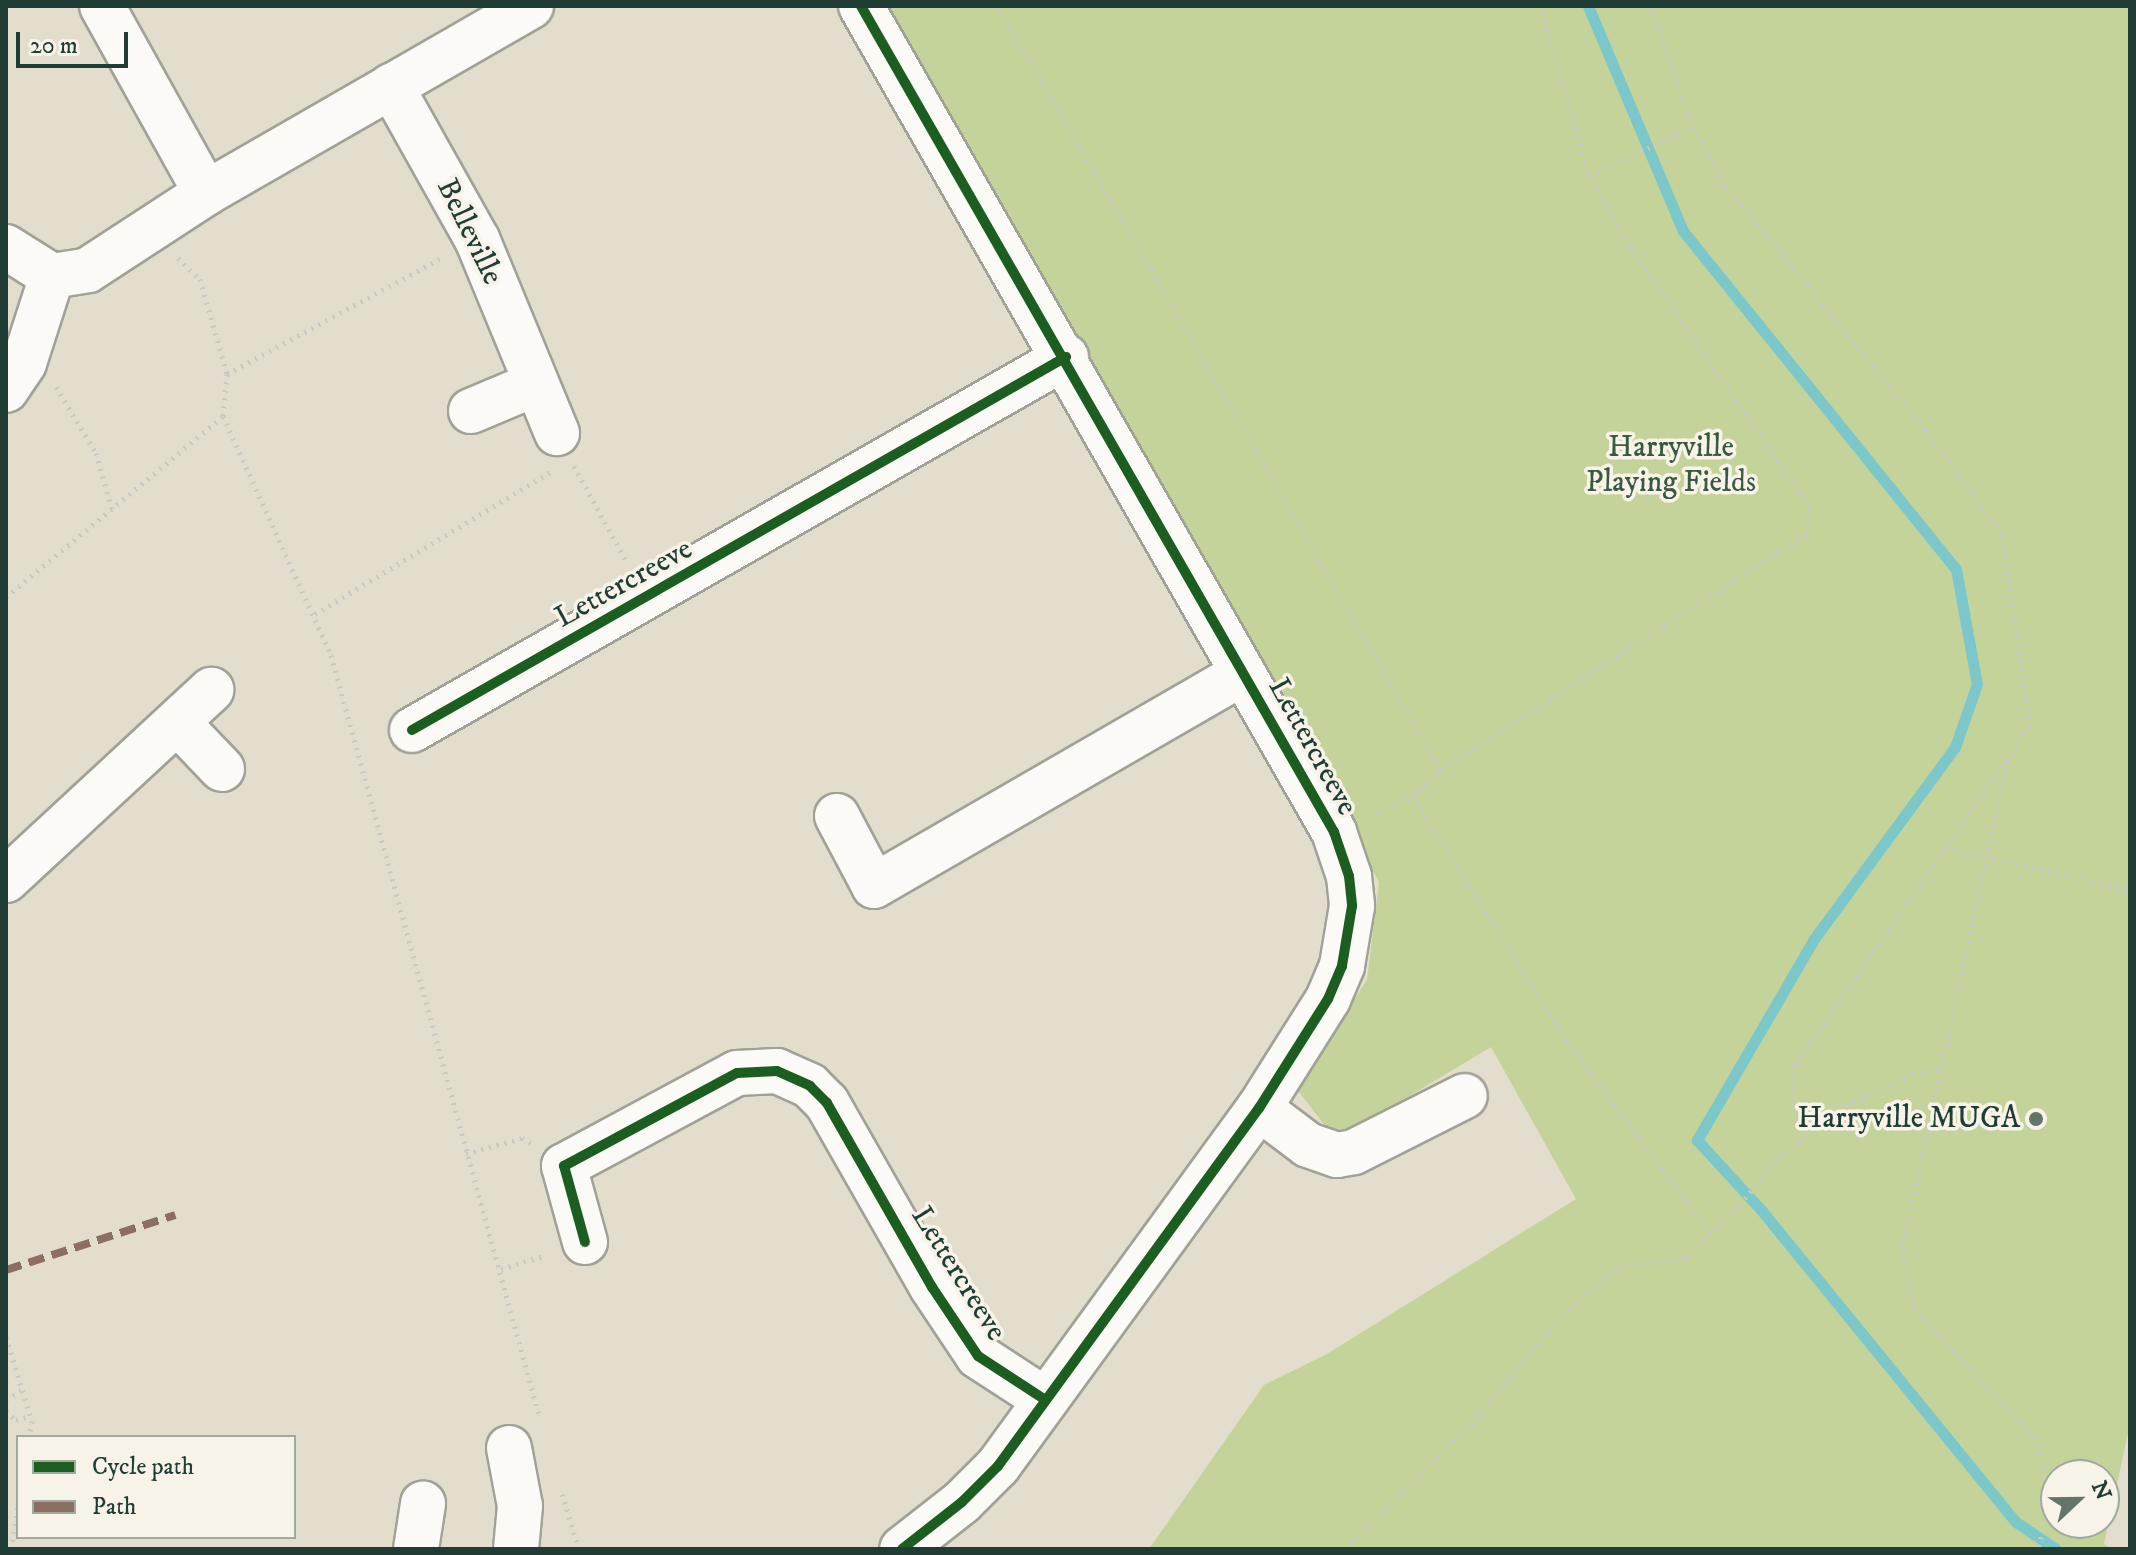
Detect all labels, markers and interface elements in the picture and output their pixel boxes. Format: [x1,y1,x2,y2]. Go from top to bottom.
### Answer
scale bar [20,16,132,66]
text: 20 m [30,31,78,61]
street label: Belleville [428,173,510,291]
park label: Harryville Playing Fields [1586,430,1756,500]
street label: Lettercreeve [549,532,699,636]
street label: Lettercreeve [1260,672,1364,822]
place label: Harryville MUGA [1797,1101,2020,1137]
marker: Harryville MUGA [2027,1110,2045,1128]
street label: Lettercreeve [903,1200,1013,1348]
legend [16,1435,296,1539]
text: Cycle path [92,1452,194,1482]
north arrow [2040,1459,2120,1539]
text: N [2085,1477,2117,1504]
text: Path [92,1492,136,1522]

